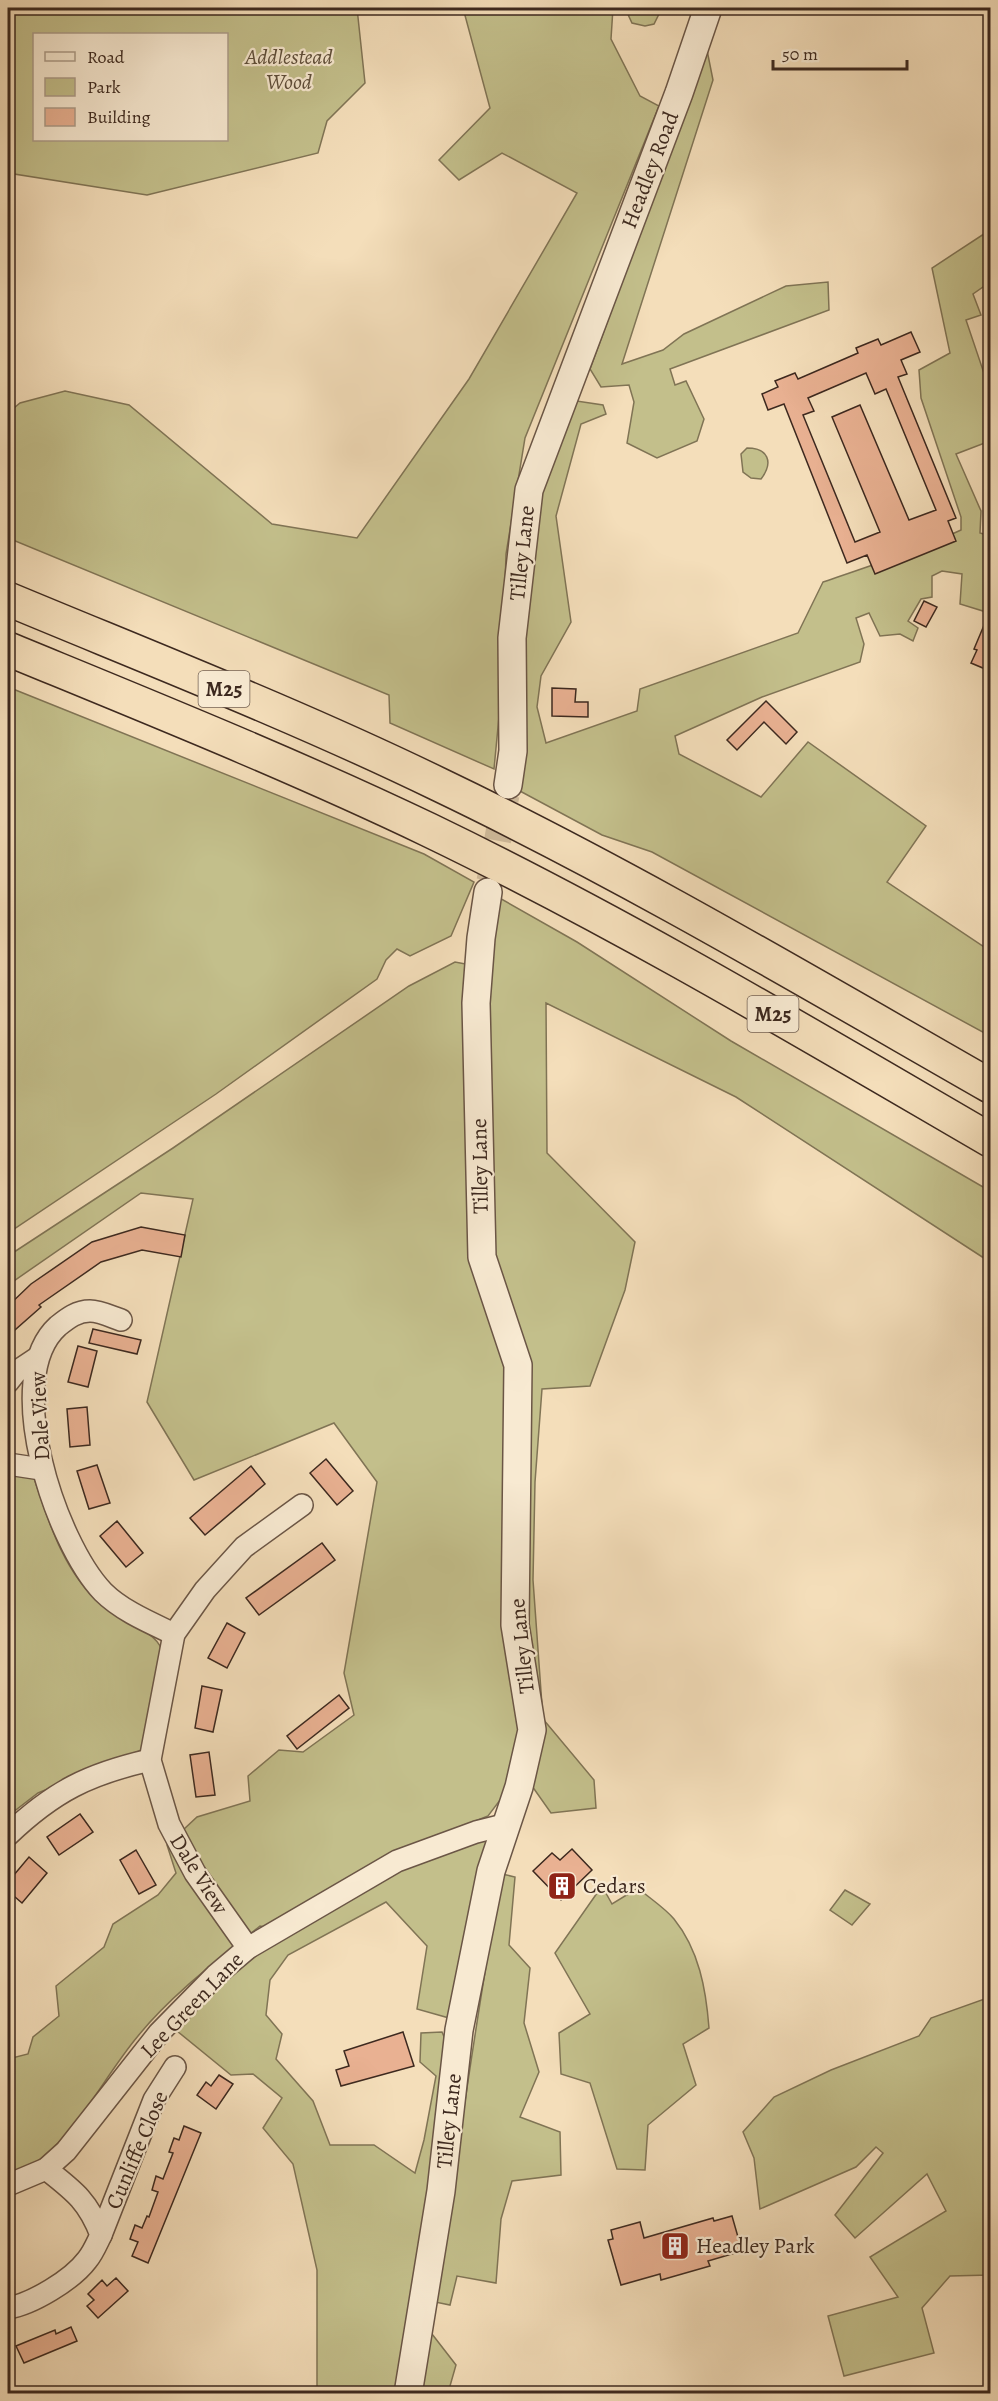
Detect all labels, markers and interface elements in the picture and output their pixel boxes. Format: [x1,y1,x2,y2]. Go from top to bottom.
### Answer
legend [33,33,228,141]
scale bar [773,33,906,71]
park label: Addlestead Wood [244,42,333,97]
text: 50 m [782,42,818,66]
text: Road [87,45,125,69]
text: Park [87,75,121,99]
text: Building [87,105,151,129]
street label: Headley Road [614,107,686,233]
street label: Tilley Lane [502,504,542,602]
road number: M25 [198,671,250,707]
road number: M25 [748,996,798,1032]
street label: Tilley Lane [464,1118,496,1214]
street label: Dale View [23,1370,57,1461]
street label: Tilley Lane [502,1597,542,1695]
street label: Dale View [163,1828,236,1920]
building icon: Cedars [546,1870,578,1902]
place label: Cedars [583,1871,646,1901]
street label: Lee Green Lane [134,1945,250,2065]
street label: Tilley Lane [429,2072,469,2170]
street label: Cunliffe Close [99,2086,175,2214]
building icon: Headley Park [659,2230,691,2262]
place label: Headley Park [696,2231,815,2261]

